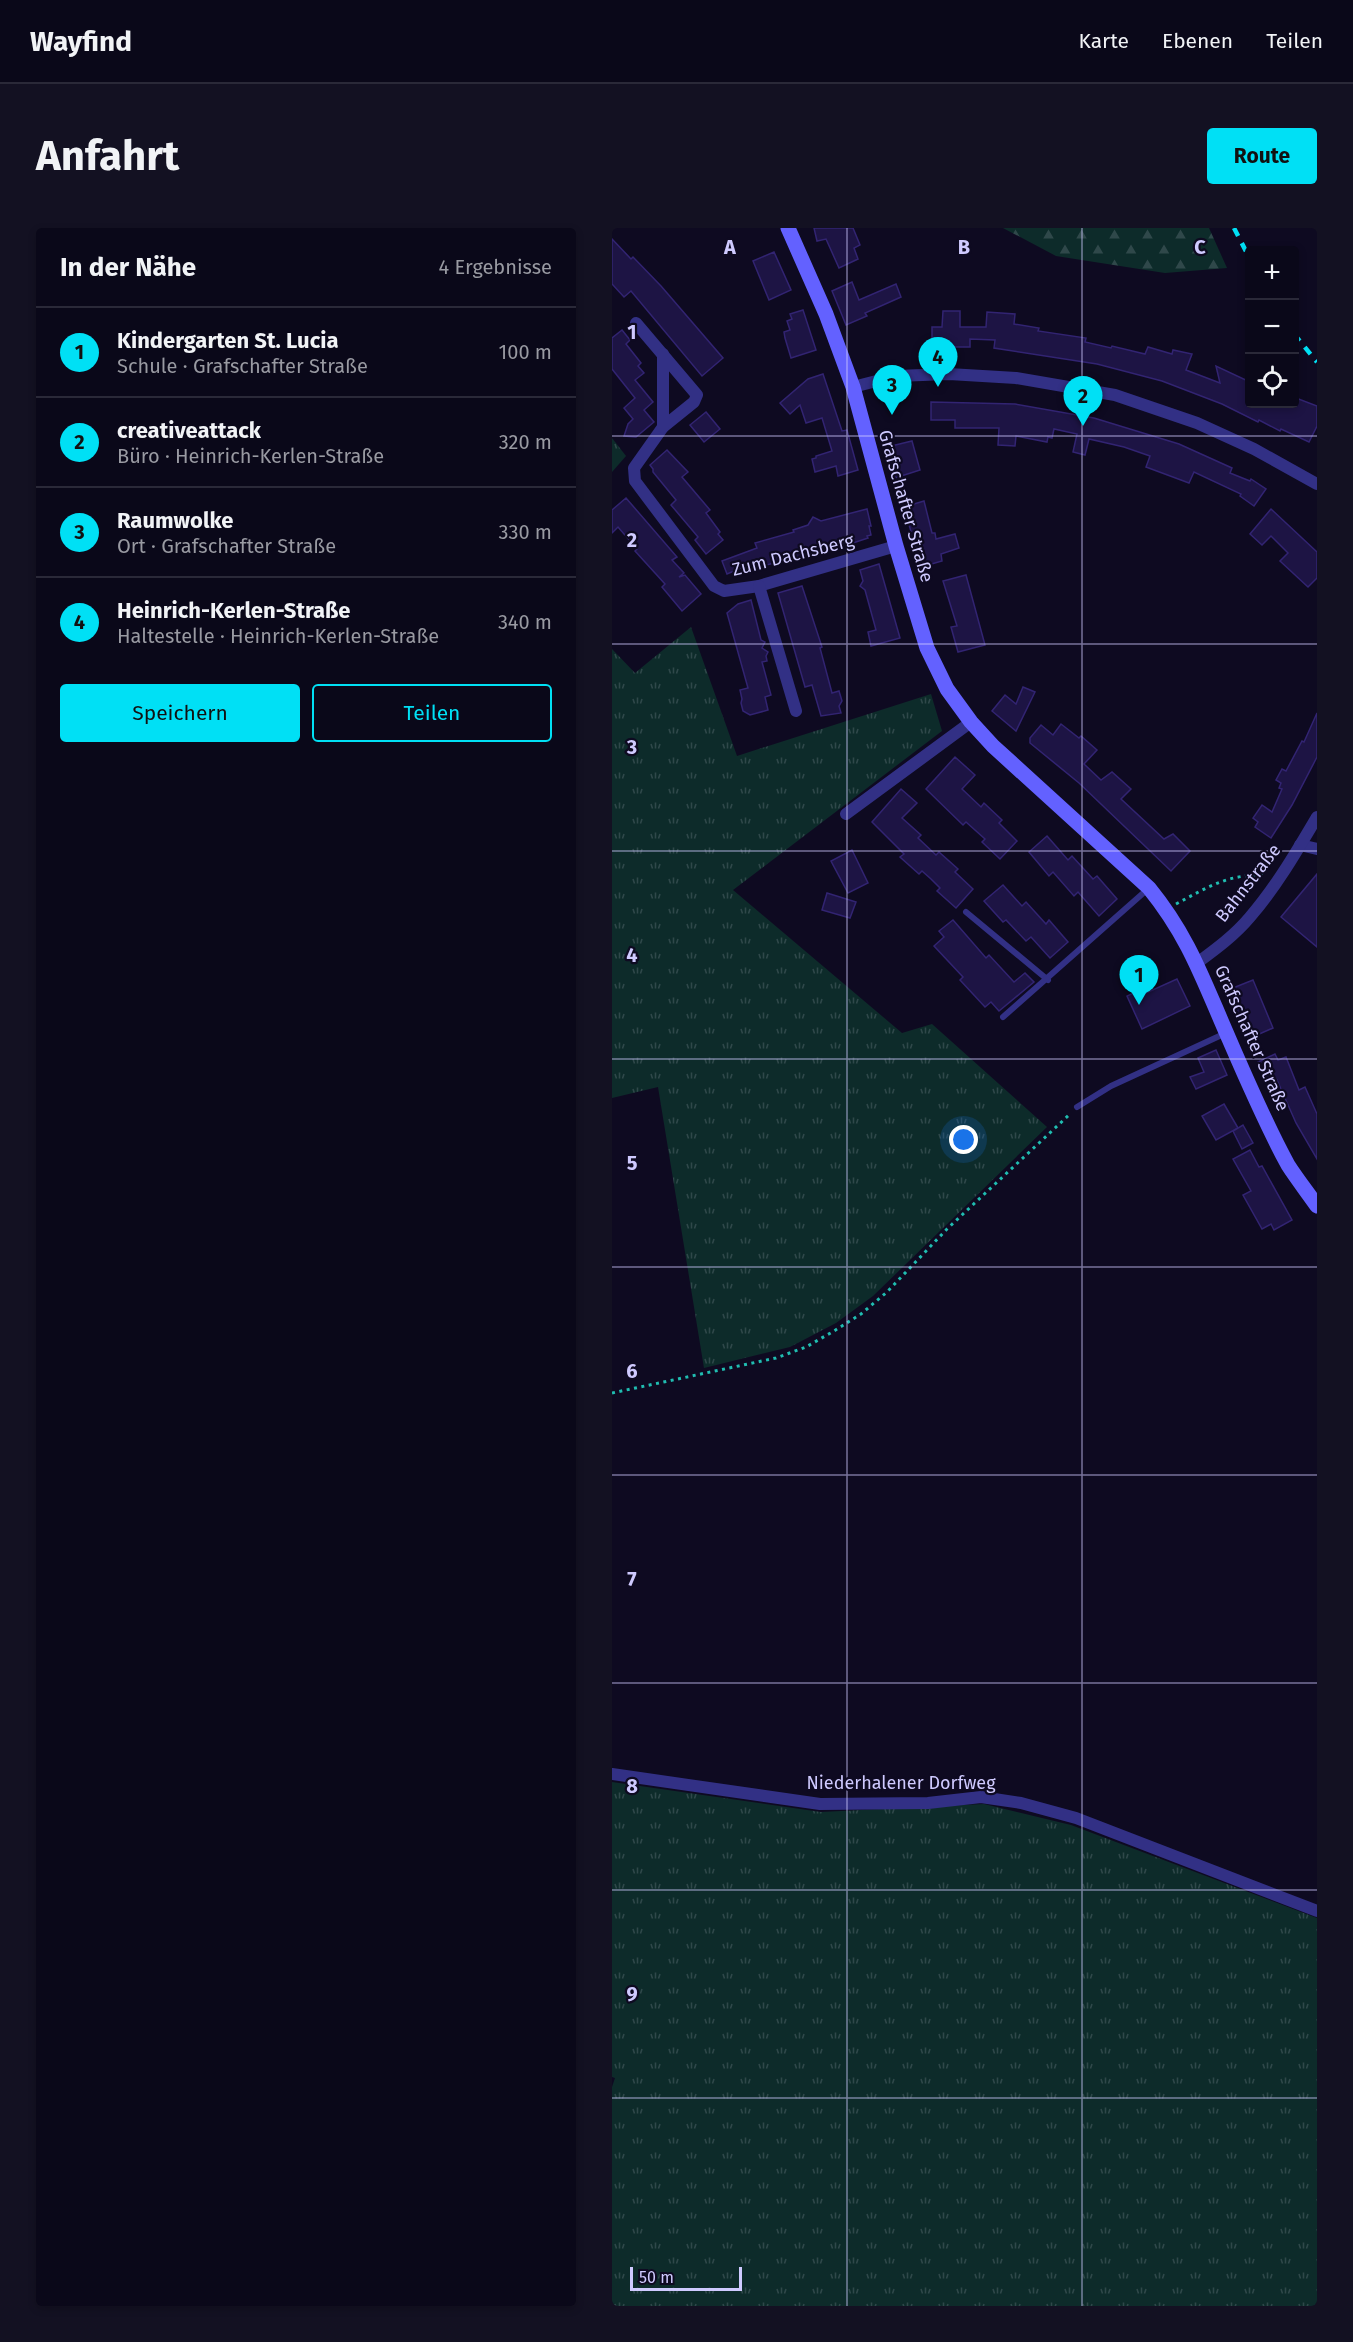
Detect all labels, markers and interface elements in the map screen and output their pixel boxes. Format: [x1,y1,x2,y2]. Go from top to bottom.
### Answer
text: Wayfind [30,25,132,58]
text: Karte [1078,28,1129,54]
text: Ebenen [1162,28,1233,54]
text: Teilen [1266,28,1323,54]
button: Route [1207,128,1317,184]
text: Anfahrt [36,131,179,181]
text: A [723,235,737,259]
text: B [958,235,970,259]
text: C [1194,235,1206,259]
map controls [1245,246,1299,408]
button: + [1245,246,1299,300]
text: In der Nähe [60,252,196,283]
text: 4 Ergebnisse [439,255,552,279]
button: − [1245,300,1299,354]
text: 1 [627,320,637,344]
text: Kindergarten St. Lucia [117,327,338,354]
pin: 4 [918,338,958,387]
text: 1 [75,340,84,364]
text: 100 m [499,340,552,364]
text: Schule · Grafschafter Straße [117,354,368,378]
button: locate [1245,354,1299,408]
pin: 3 [872,366,912,415]
pin: 2 [1064,376,1102,426]
text: creativeattack [117,417,261,444]
street label: Grafschafter Straße [874,427,938,585]
text: 2 [74,430,85,454]
text: 320 m [499,430,552,454]
text: Büro · Heinrich-Kerlen-Straße [117,444,384,468]
text: Raumwolke [117,507,233,534]
text: 3 [74,520,85,544]
text: 330 m [498,520,552,544]
text: 2 [627,528,637,552]
street label: Zum Dachsberg [730,529,857,581]
text: Ort · Grafschafter Straße [117,534,336,558]
text: Heinrich-Kerlen-Straße [117,597,350,624]
text: 4 [74,610,85,634]
text: 340 m [498,610,552,634]
text: Haltestelle · Heinrich-Kerlen-Straße [117,624,439,648]
button: Speichern [60,684,300,742]
button: Teilen [312,684,552,742]
text: 3 [626,735,637,759]
street label: Bahnstraße [1211,839,1285,927]
text: 4 [626,943,638,967]
pin: 1 [1120,956,1158,1005]
street label: Grafschafter Straße [1210,962,1294,1114]
your location [949,1125,978,1154]
text: 5 [627,1151,638,1175]
text: 6 [626,1359,638,1383]
text: 7 [627,1567,637,1591]
street label: Niederhalener Dorfweg [806,1772,996,1794]
text: 8 [626,1774,638,1798]
text: 9 [626,1982,638,2006]
scale bar [630,2264,742,2292]
text: 50 m [639,2268,674,2287]

